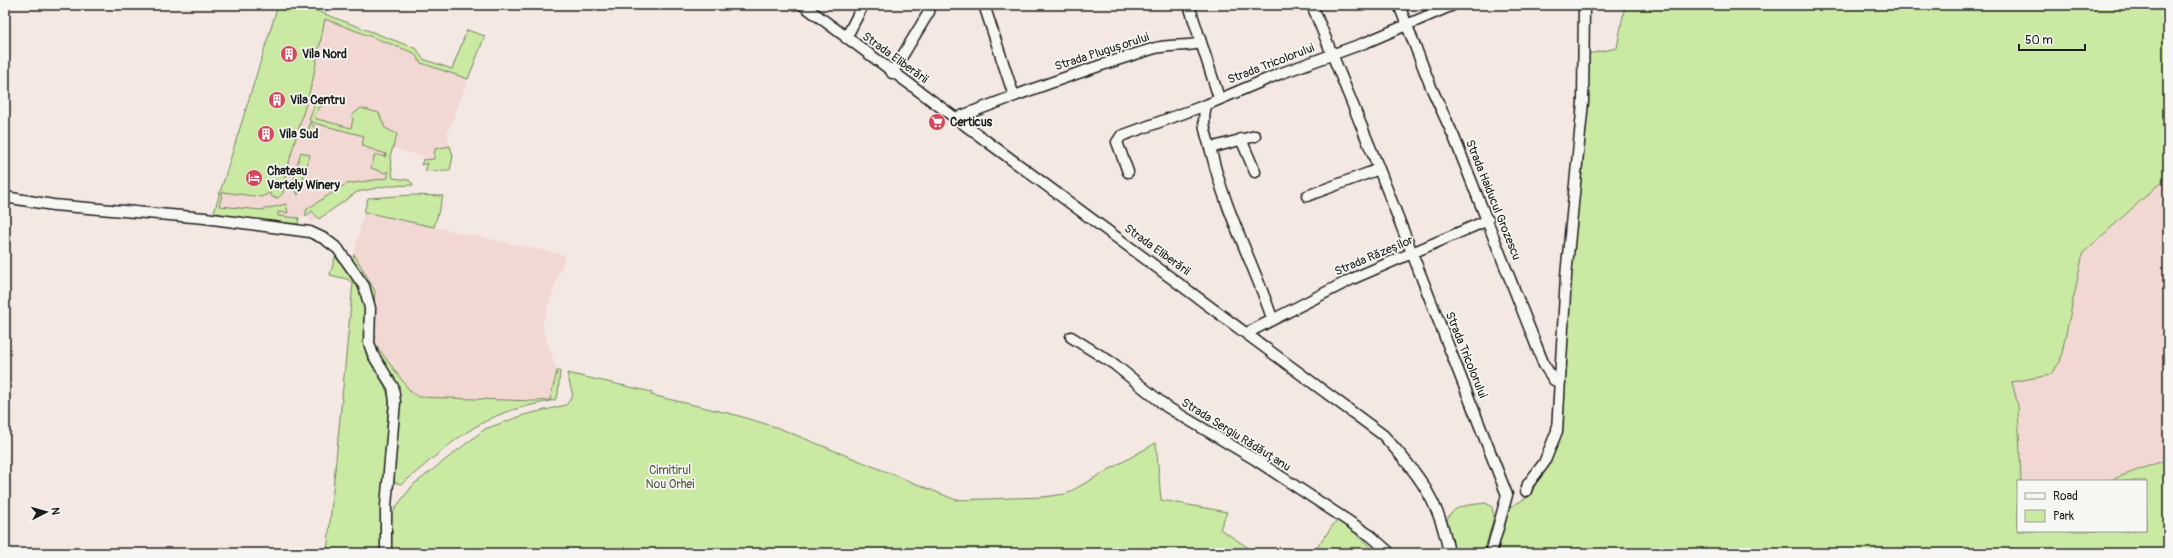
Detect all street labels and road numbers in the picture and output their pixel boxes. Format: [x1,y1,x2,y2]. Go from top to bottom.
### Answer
street label: Strada Eliberării [859,29,931,87]
street label: Strada Plugușorului [1053,30,1151,74]
street label: Strada Tricolorului [1226,41,1316,87]
street label: Strada Haiducul Grozescu [1462,138,1524,262]
street label: Strada Eliberării [1121,221,1193,279]
street label: Strada Răzeșilor [1332,232,1416,279]
street label: Strada Tricolorului [1442,310,1490,400]
street label: Strada Sergiu Rădăuțanu [1178,395,1294,475]

